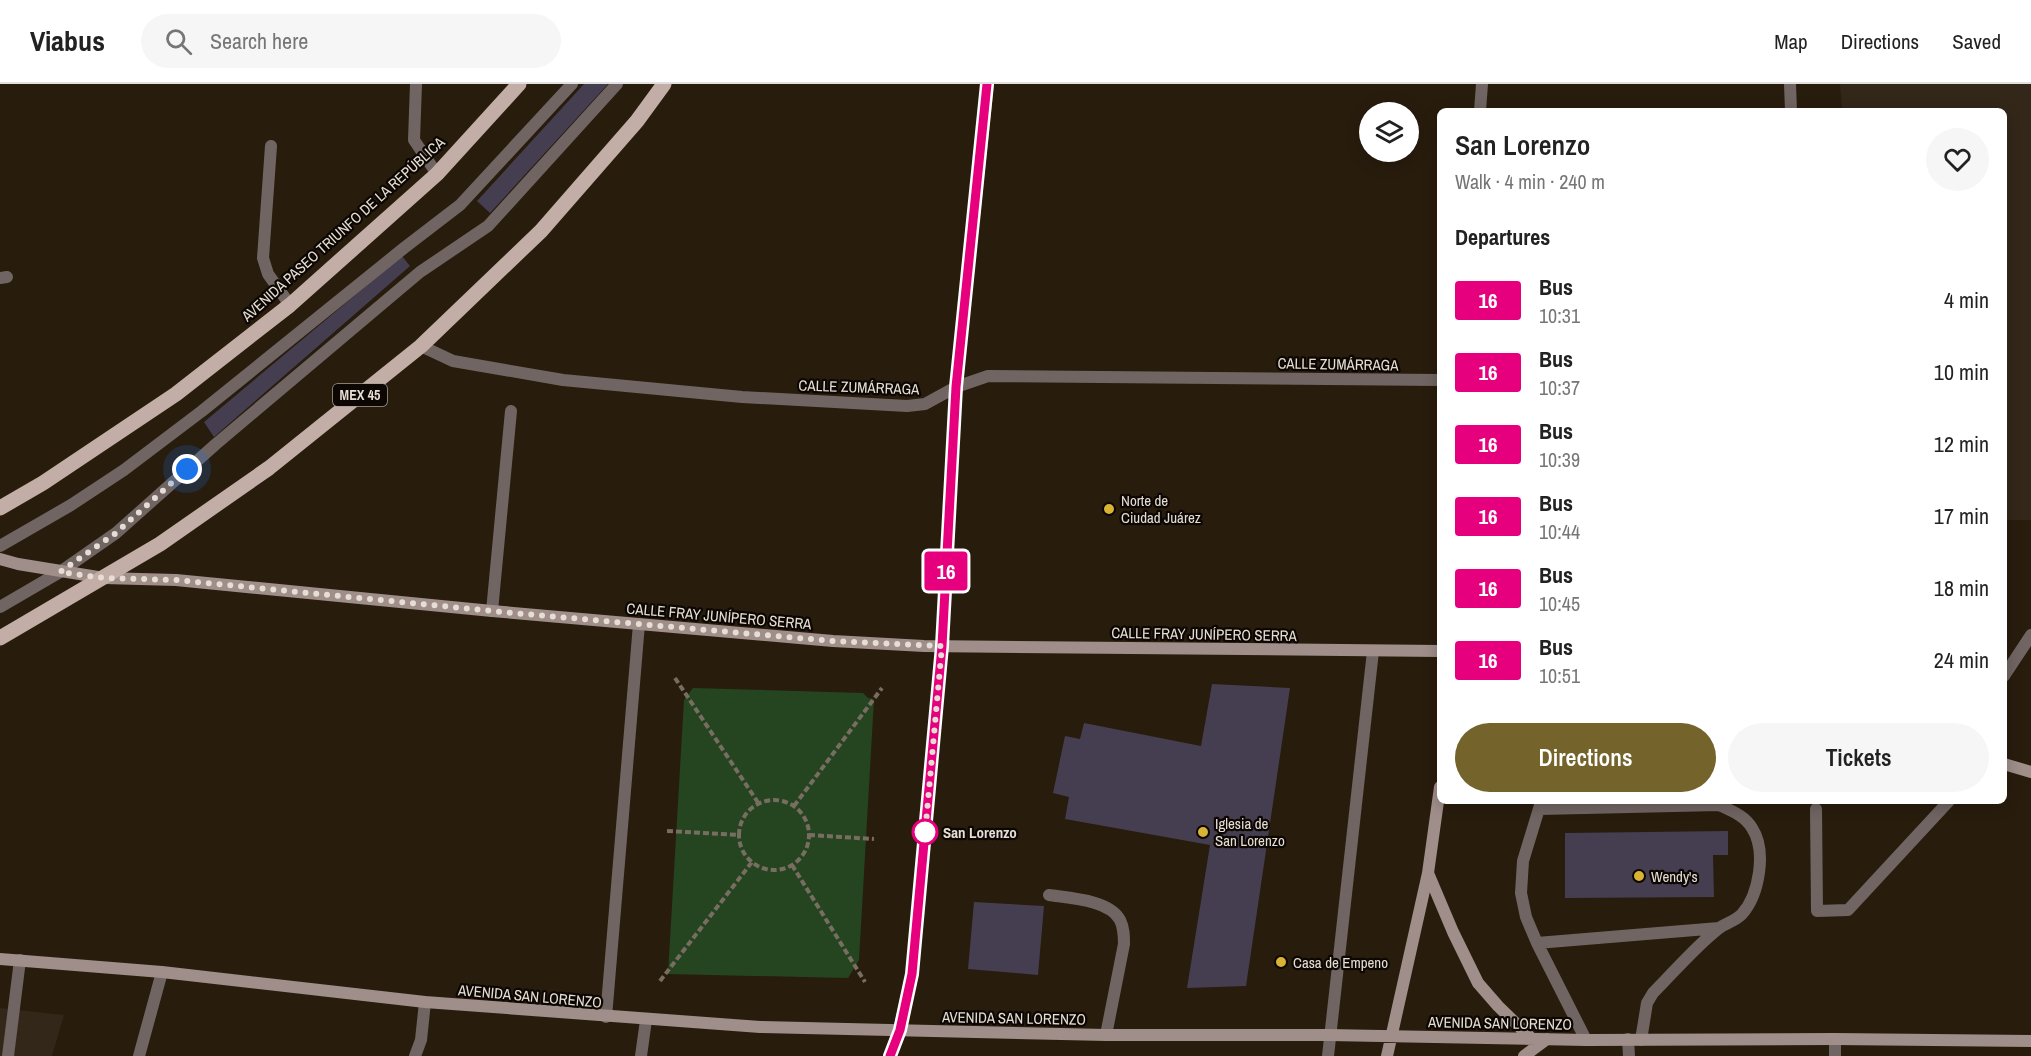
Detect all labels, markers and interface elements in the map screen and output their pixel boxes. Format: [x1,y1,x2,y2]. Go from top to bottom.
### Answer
search box [141,14,561,68]
text: Viabus [30,22,105,60]
icon: search [162,25,195,58]
text: Search here [210,26,308,56]
text: Map [1774,27,1808,56]
text: Directions [1841,27,1919,56]
text: Saved [1952,27,2001,56]
map controls [1359,102,1419,162]
button: layers [1359,102,1419,162]
text: San Lorenzo [1455,126,1590,164]
button: heart [1926,128,1989,191]
street label: AVENIDA PASEO TRIUNFO DE LA REPÚBLICA [236,131,450,327]
text: Walk · 4 min · 240 m [1455,168,1605,195]
text: Departures [1455,222,1550,252]
text: Bus [1539,272,1573,302]
text: 4 min [1944,285,1989,315]
text: 16 [1478,286,1498,315]
text: 10:31 [1539,302,1580,329]
text: Bus [1539,344,1573,374]
street label: CALLE ZUMÁRRAGA [1277,352,1399,376]
text: 10 min [1934,357,1989,387]
text: 16 [1478,358,1498,387]
street label: CALLE ZUMÁRRAGA [798,374,921,400]
text: 10:37 [1539,374,1580,401]
road number: MEX 45 [333,384,387,406]
text: Bus [1539,416,1573,446]
text: 12 min [1934,429,1989,459]
text: 16 [1478,430,1498,459]
text: 10:39 [1539,446,1580,473]
your location [172,454,202,484]
text: Bus [1539,488,1573,518]
place label: Norte de Ciudad Juárez [1121,490,1201,528]
text: 17 min [1934,501,1989,531]
marker: Norte de Ciudad Juárez [1102,502,1116,516]
text: 16 [1478,502,1498,531]
text: 10:44 [1539,518,1580,545]
line badge: 16 [919,552,973,590]
text: 16 [936,557,956,586]
text: Bus [1539,560,1573,590]
text: 18 min [1934,573,1989,603]
text: 16 [1478,574,1498,603]
text: 10:45 [1539,590,1580,617]
street label: CALLE FRAY JUNÍPERO SERRA [626,597,813,635]
street label: CALLE FRAY JUNÍPERO SERRA [1111,622,1298,646]
text: Bus [1539,632,1573,662]
text: 24 min [1934,645,1989,675]
text: 16 [1478,646,1498,675]
text: 10:51 [1539,662,1580,689]
button: Directions [1455,723,1716,792]
button: Tickets [1728,723,1989,792]
place label: Iglesia de San Lorenzo [1215,813,1285,851]
marker: San Lorenzo [912,819,938,845]
place label: San Lorenzo [943,822,1017,843]
marker: Iglesia de San Lorenzo [1196,825,1210,839]
place label: Wendy's [1651,866,1698,887]
marker: Wendy's [1632,869,1646,883]
place label: Casa de Empeno [1293,952,1388,973]
marker: Casa de Empeno [1274,955,1288,969]
street label: AVENIDA SAN LORENZO [456,979,603,1013]
street label: AVENIDA SAN LORENZO [941,1006,1086,1030]
street label: AVENIDA SAN LORENZO [1427,1011,1572,1035]

